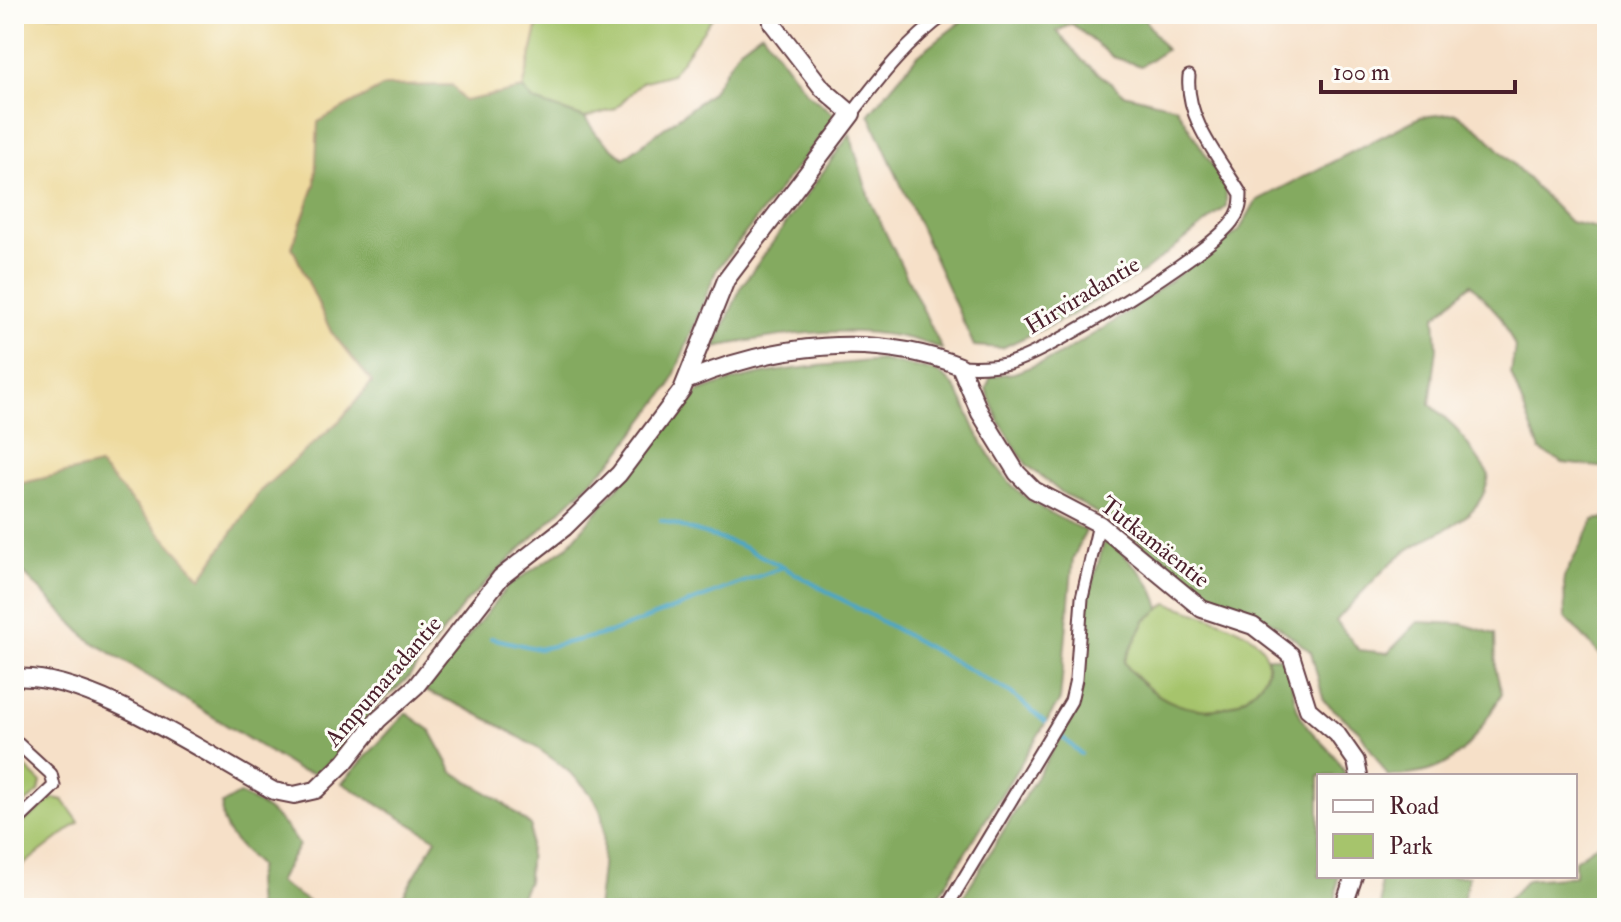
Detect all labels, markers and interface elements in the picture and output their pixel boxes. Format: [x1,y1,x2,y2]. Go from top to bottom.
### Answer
scale bar [1321,44,1515,94]
text: 100 m [1333,57,1390,88]
street label: Hirviradantie [1019,249,1145,342]
street label: Tutkamäentie [1093,490,1216,595]
street label: Ampumaradantie [317,609,449,754]
legend [1317,774,1577,878]
text: Road [1389,791,1439,822]
text: Park [1389,831,1433,862]

